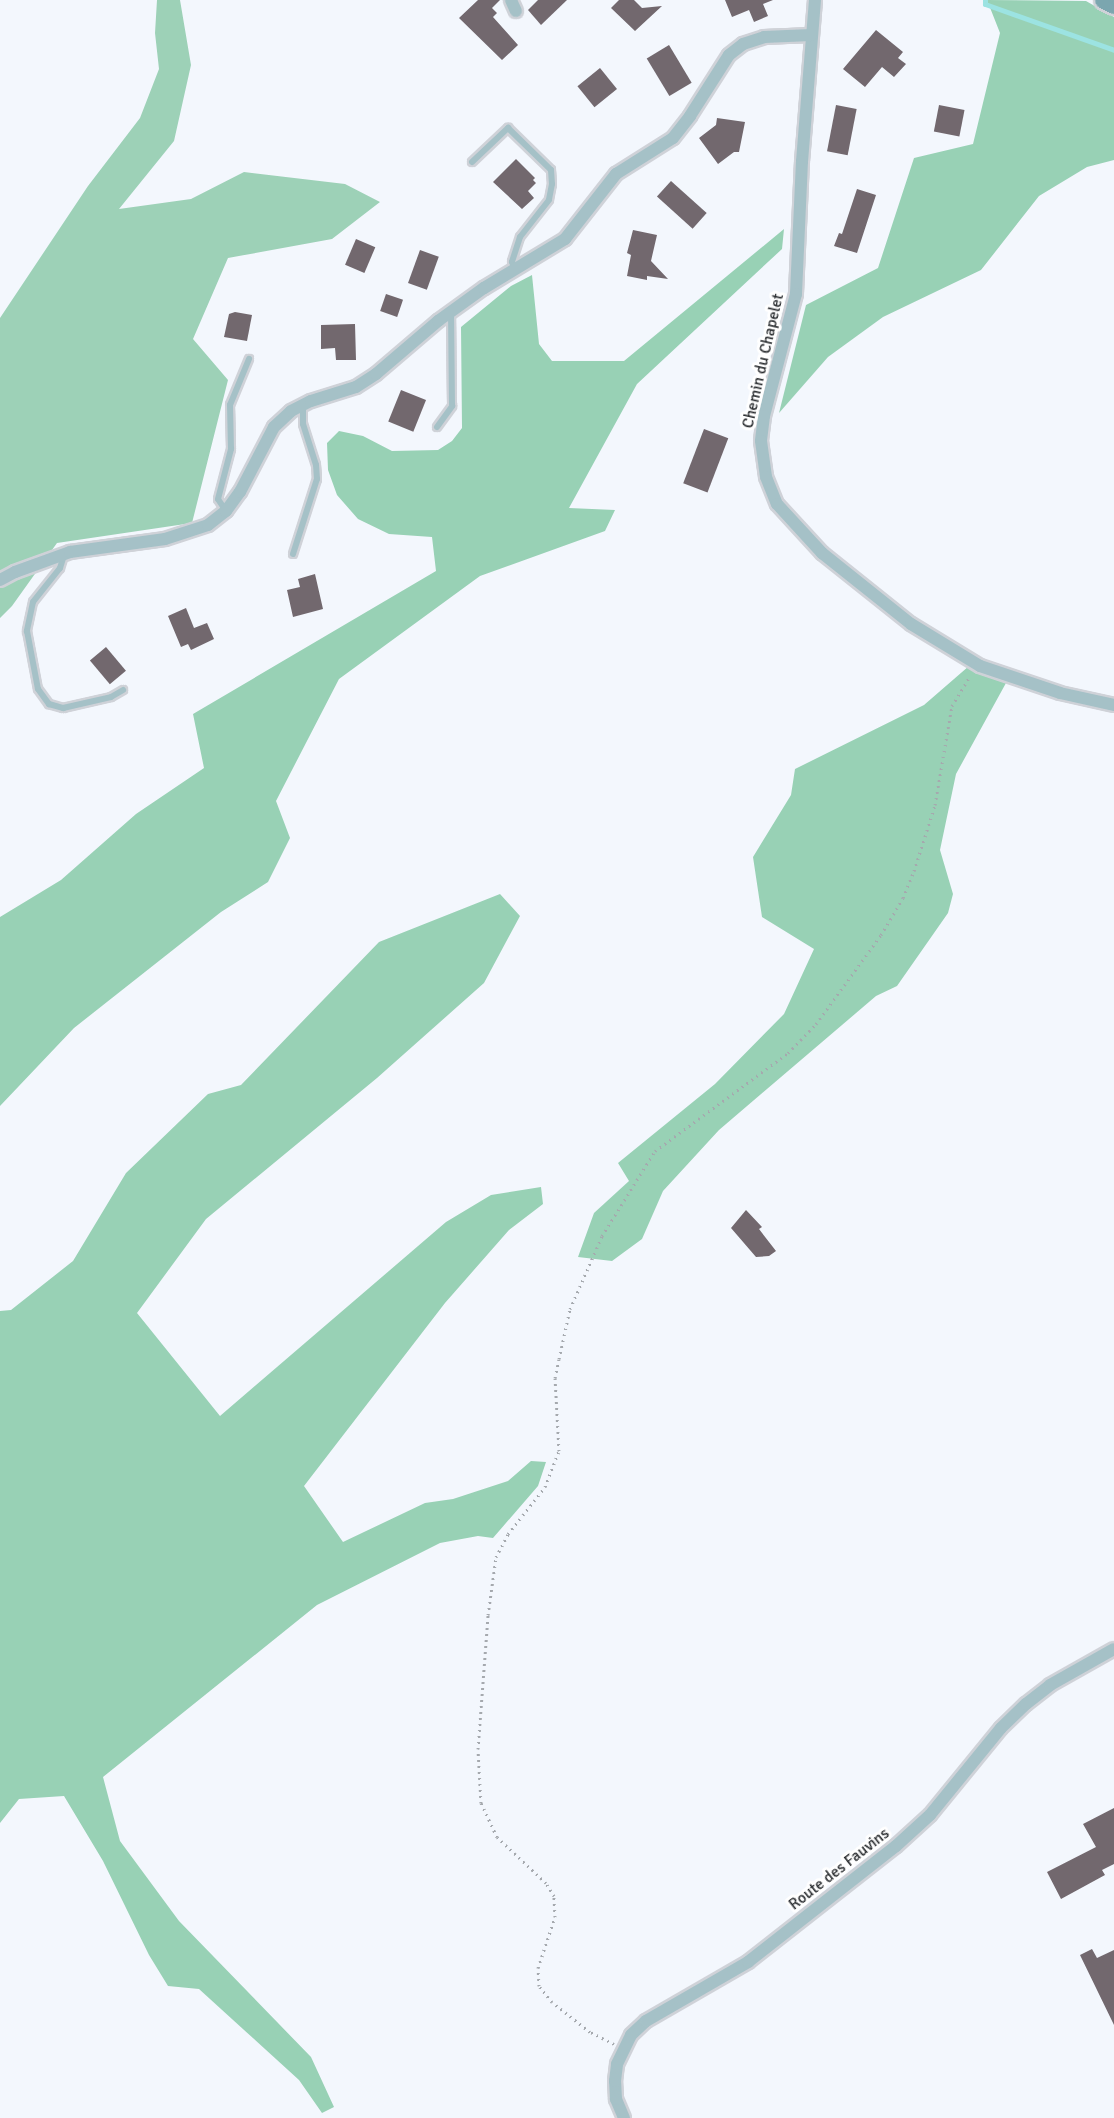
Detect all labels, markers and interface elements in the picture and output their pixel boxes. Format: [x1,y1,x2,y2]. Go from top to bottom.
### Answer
street label: Chemin du Chapelet [738,292,788,430]
street label: Route des Fauvins [785,1824,893,1914]

